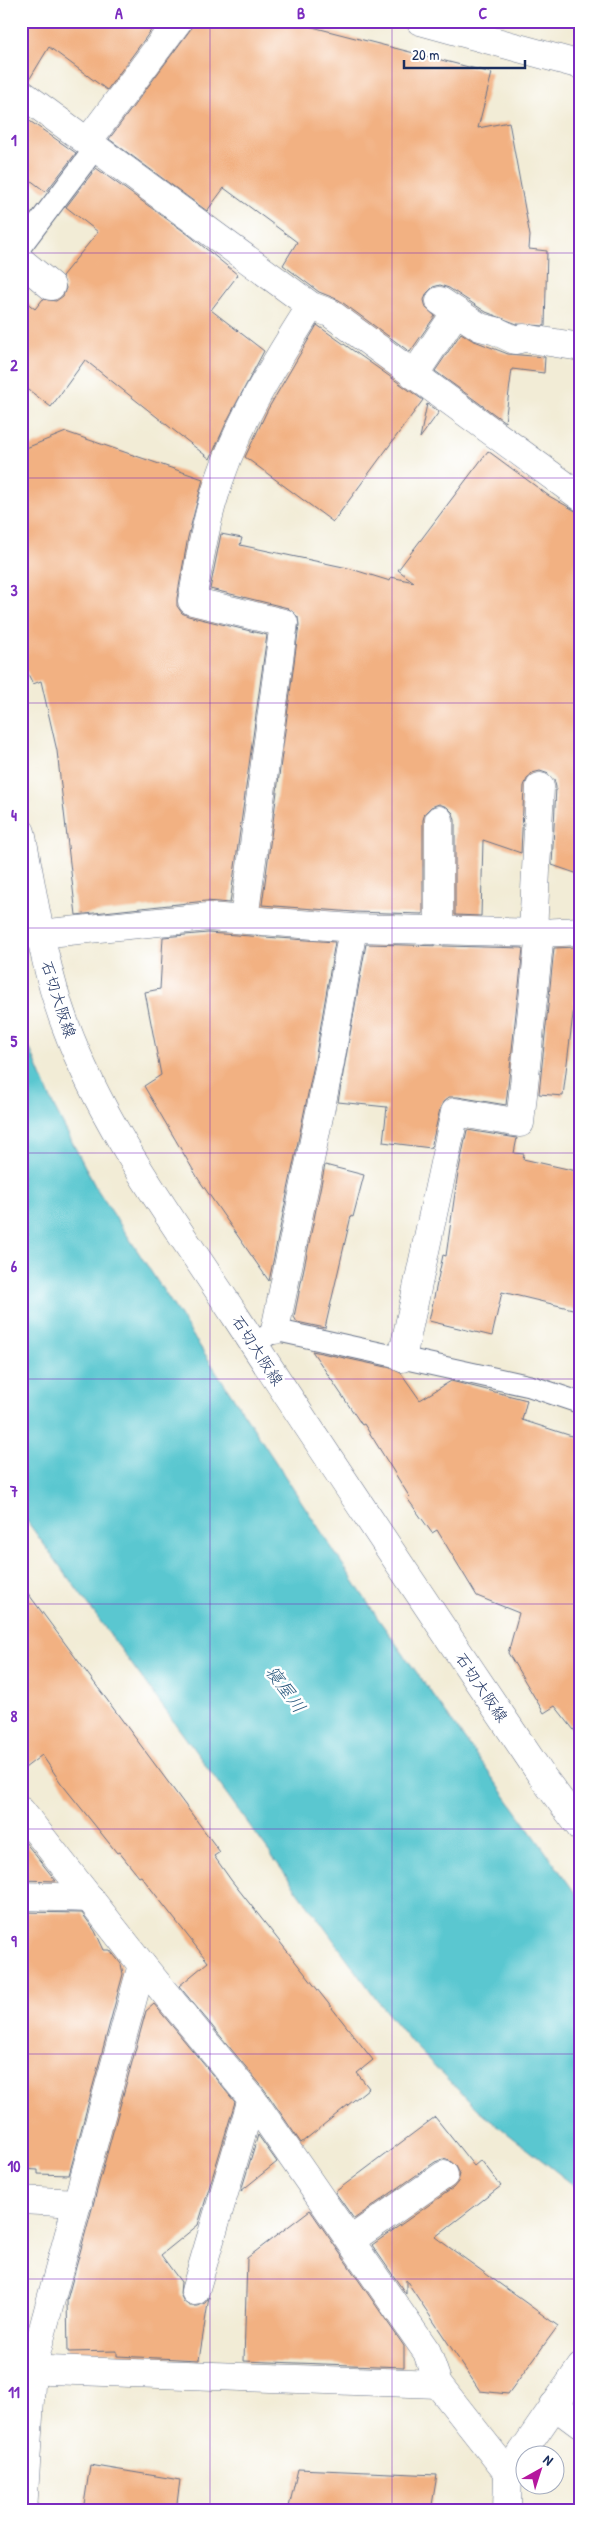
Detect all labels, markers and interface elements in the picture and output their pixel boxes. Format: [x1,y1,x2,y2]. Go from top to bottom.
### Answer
text: A [115,2,123,24]
text: B [297,2,305,24]
text: C [479,2,488,24]
scale bar [404,38,526,70]
text: 20 m [412,44,439,65]
text: 1 [11,129,17,151]
text: 2 [10,354,18,376]
text: 3 [10,579,18,601]
text: 4 [11,804,17,826]
street label: 石切大阪線 [36,958,82,1040]
text: 5 [11,1030,18,1052]
text: 6 [11,1255,18,1277]
street label: 石切大阪線 [227,1310,289,1390]
text: 7 [9,1480,18,1502]
street label: 石切大阪線 [451,1648,513,1726]
water label: 寝屋川 [260,1660,312,1718]
text: 8 [11,1705,18,1727]
text: 9 [11,1930,17,1952]
text: 10 [8,2155,20,2177]
text: 11 [8,2381,20,2403]
north arrow [514,2444,564,2494]
text: N [540,2450,558,2470]

